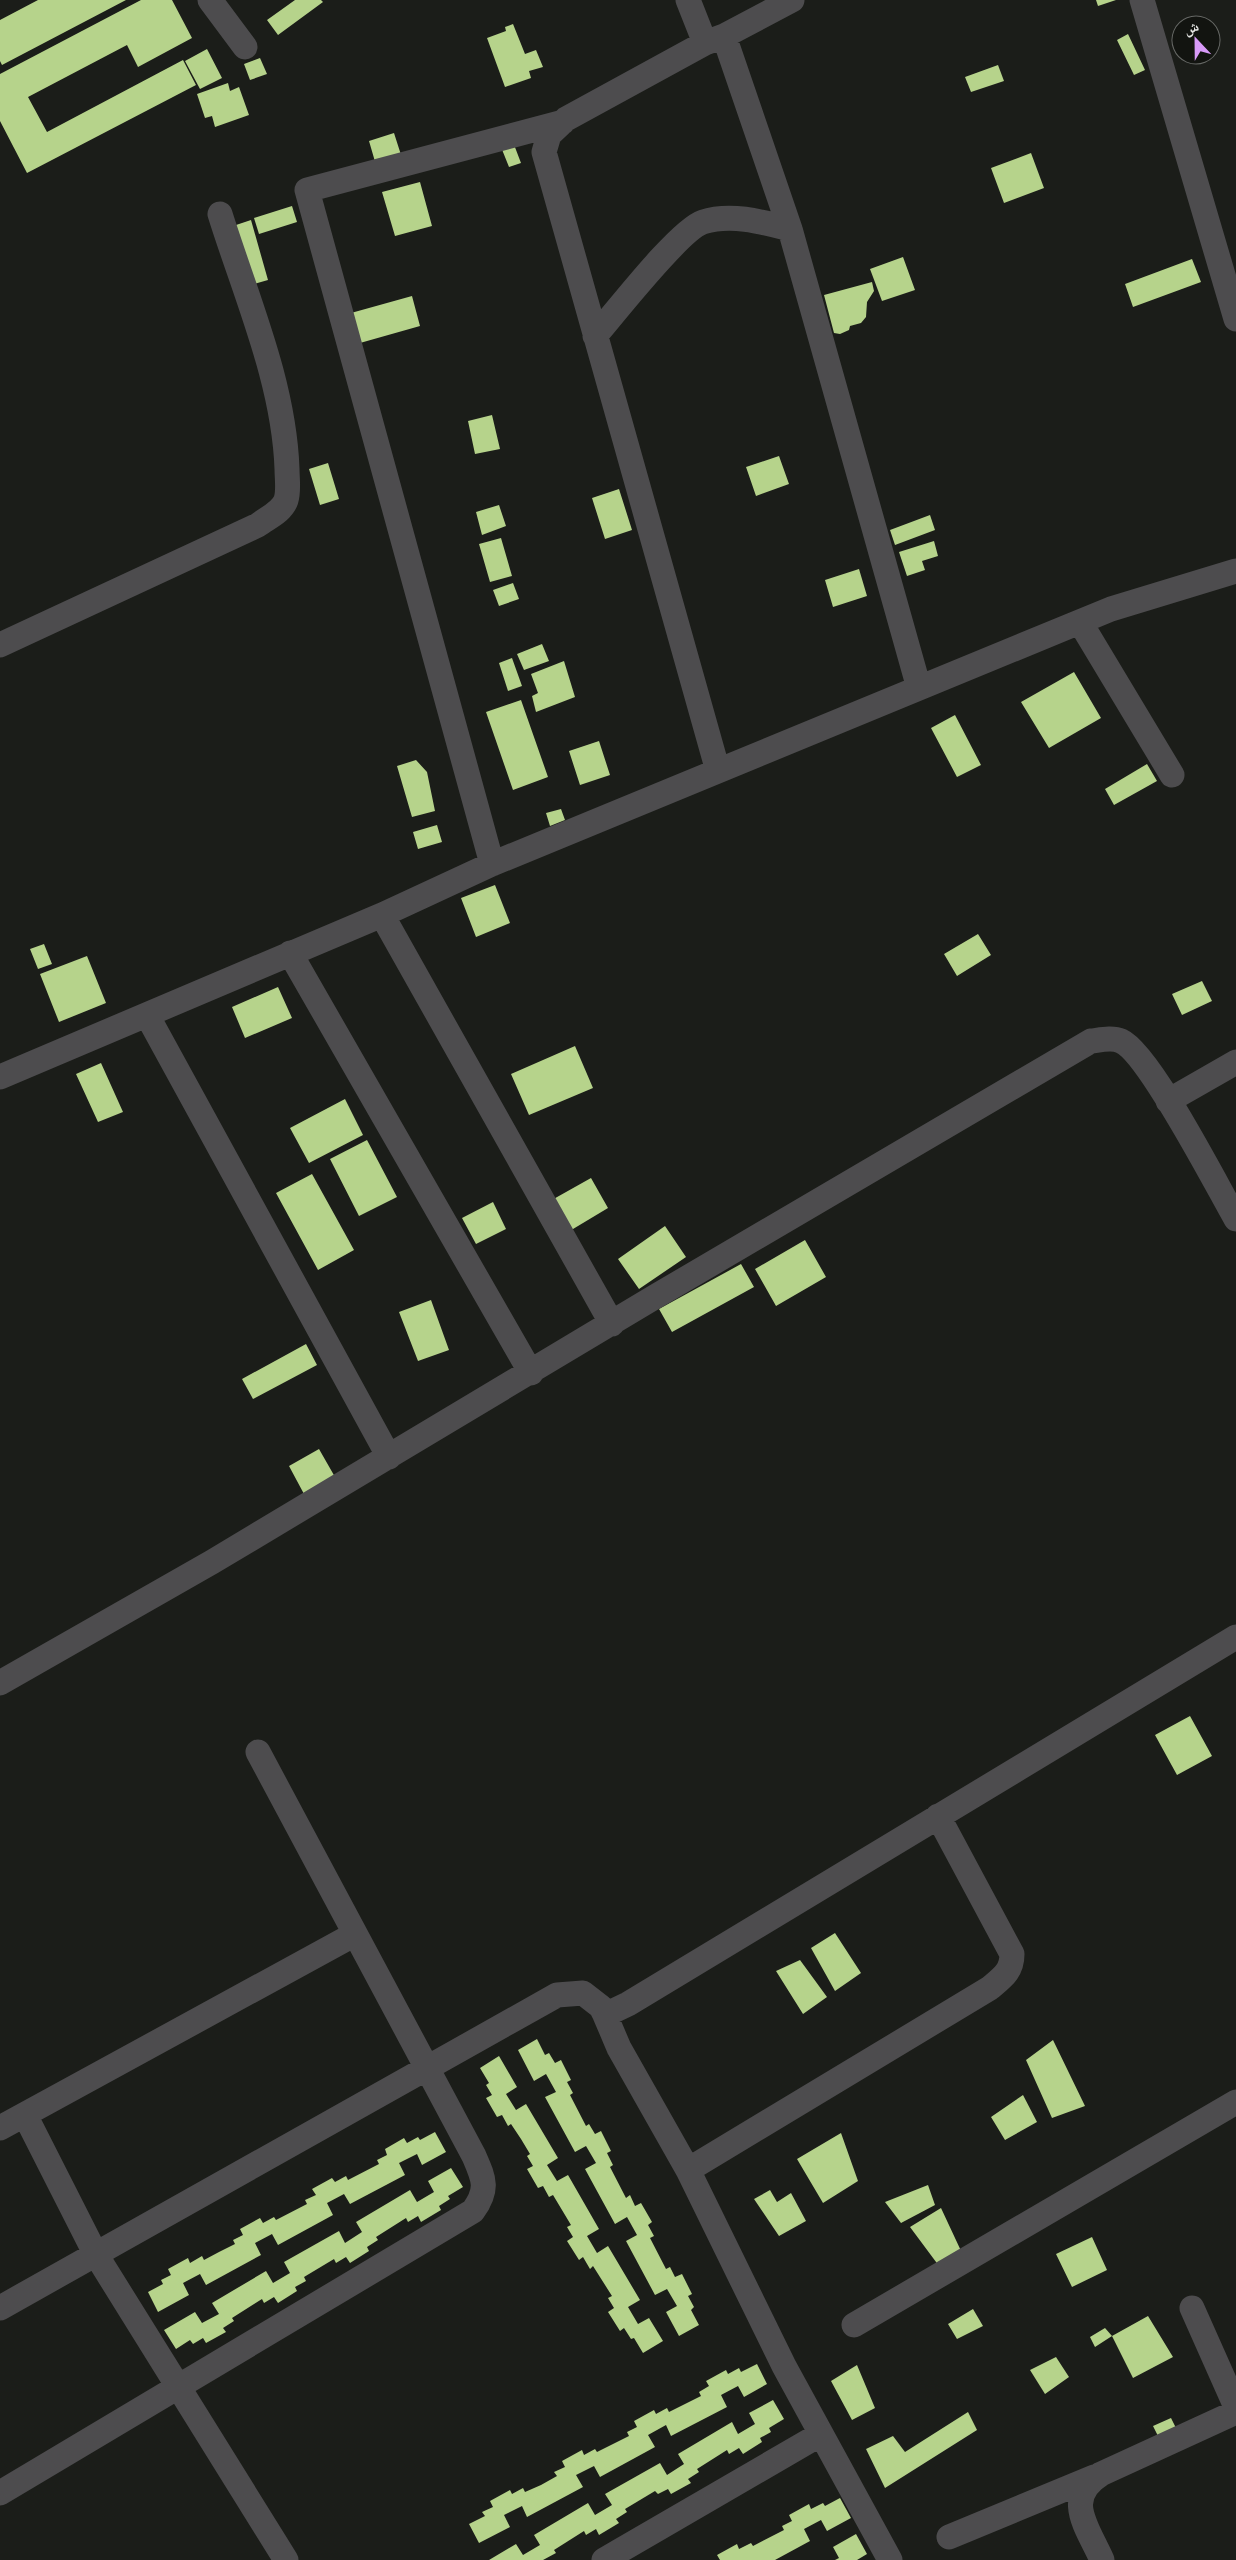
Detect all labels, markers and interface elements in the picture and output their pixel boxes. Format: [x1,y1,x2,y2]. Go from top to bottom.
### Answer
north arrow [1171,15,1221,65]
text: ش [1181,18,1202,39]

